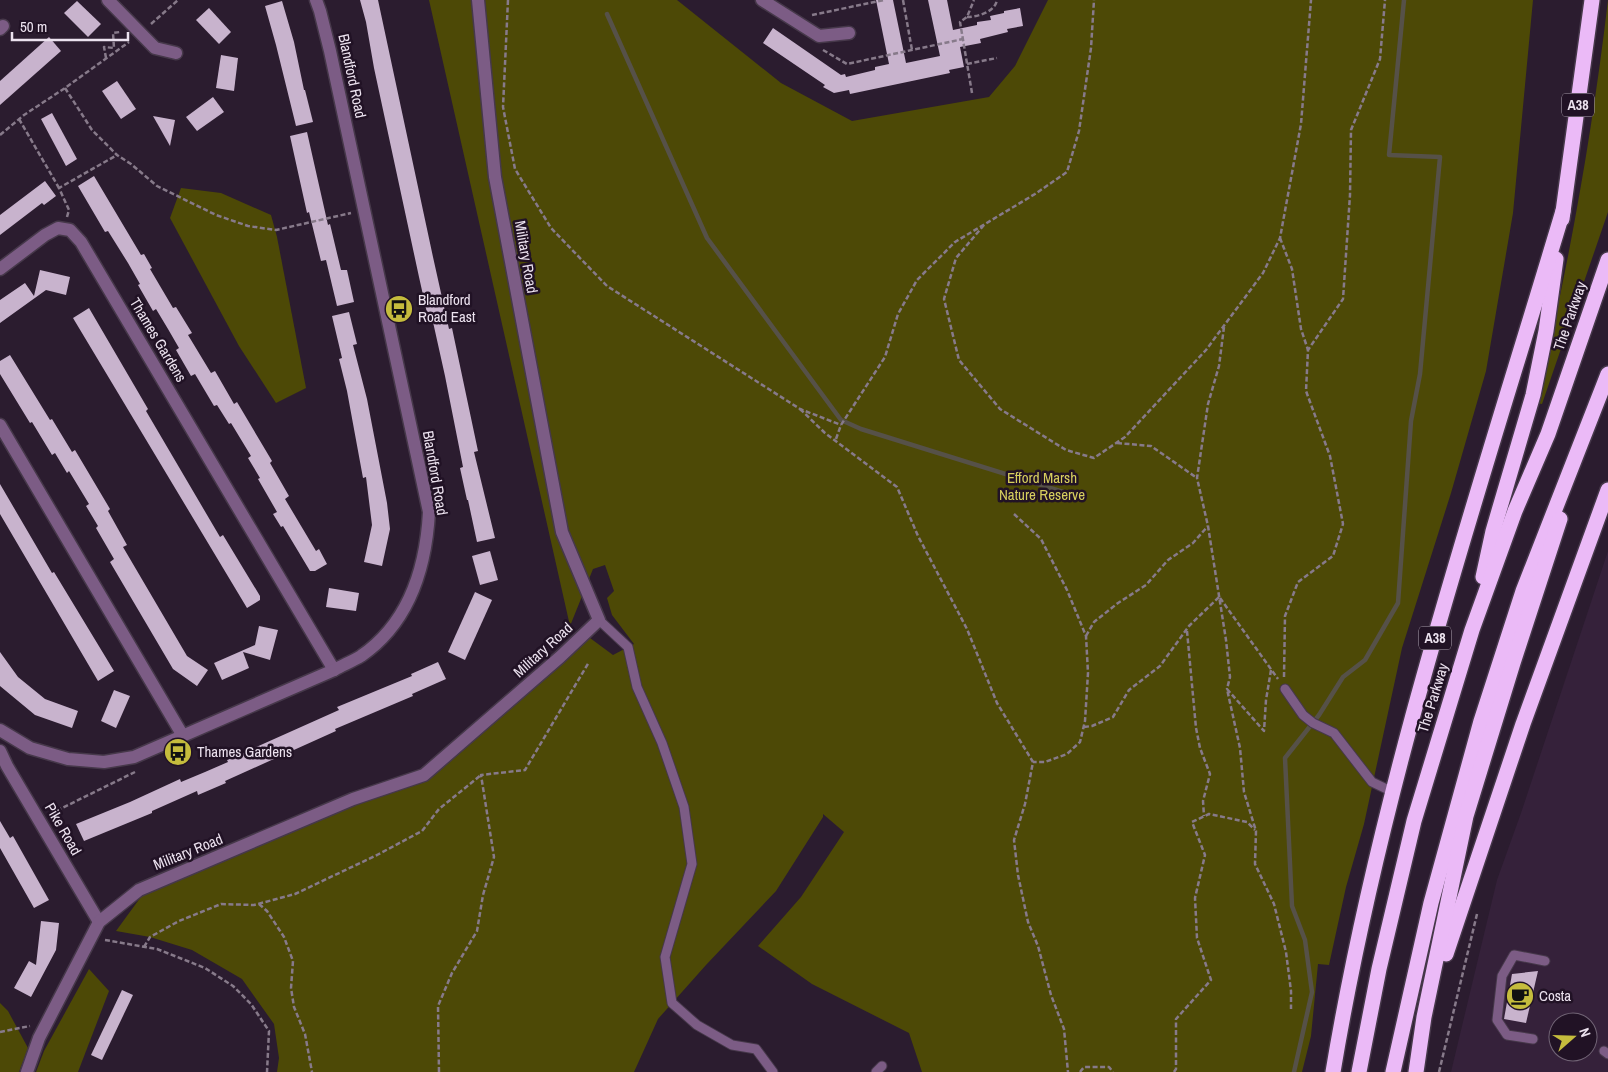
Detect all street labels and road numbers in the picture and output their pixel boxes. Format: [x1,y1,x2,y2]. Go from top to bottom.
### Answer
street label: Blandford Road [333,32,372,120]
road number: A38 [1562,94,1594,116]
street label: Military Road [510,219,543,295]
street label: The Parkway [1548,278,1591,353]
street label: Thames Gardens [125,294,192,386]
street label: Blandford Road [418,429,453,517]
street label: Military Road [508,617,577,682]
road number: A38 [1419,626,1451,650]
street label: The Parkway [1412,660,1453,735]
street label: Pike Road [40,799,87,859]
street label: Military Road [150,828,226,875]

